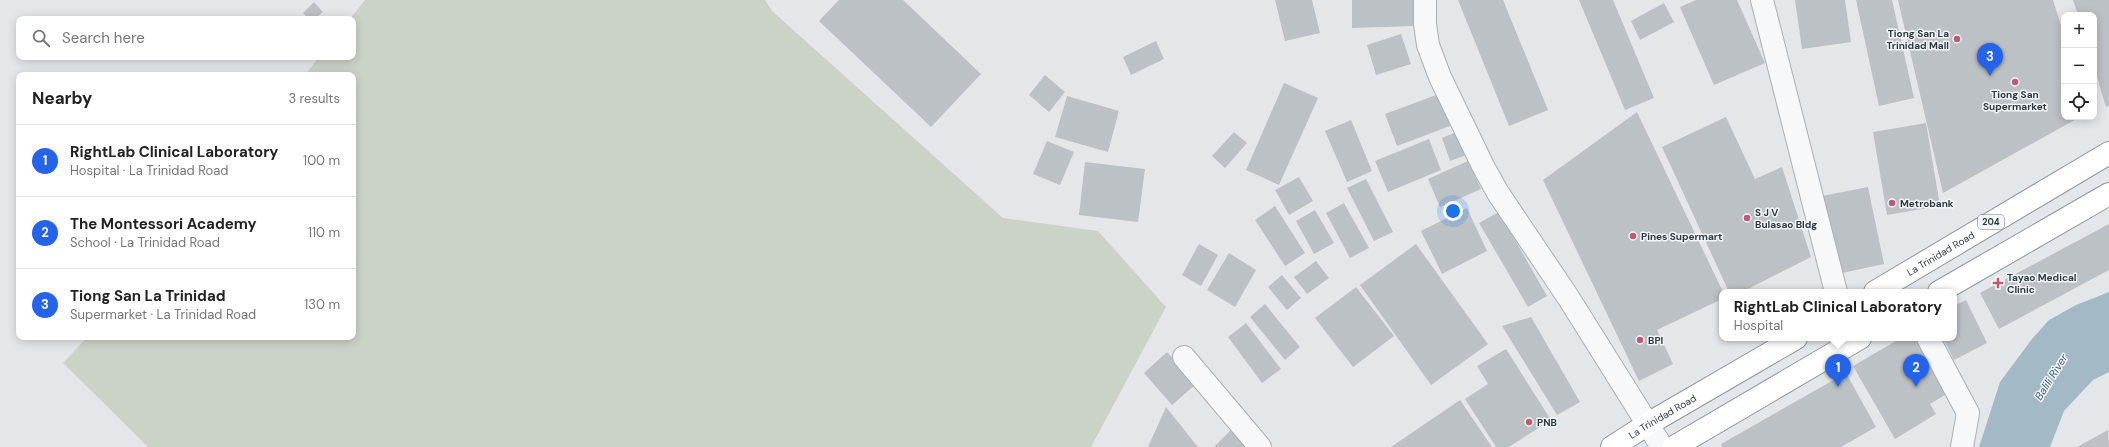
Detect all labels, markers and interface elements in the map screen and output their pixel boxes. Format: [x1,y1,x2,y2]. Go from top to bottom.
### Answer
map controls [2061,12,2097,120]
button: + [2061,12,2097,48]
search box [16,16,356,60]
icon: search [30,27,52,49]
place label: Tiong San La Trinidad Mall [1886,27,1949,52]
text: Search here [62,28,145,48]
marker: Tiong San La Trinidad Mall [1952,34,1962,44]
pin: 3 [1977,43,2003,76]
button: − [2061,48,2097,84]
marker: Tiong San Supermarket [2010,77,2020,87]
button: locate [2061,84,2097,120]
text: Nearby [32,87,92,109]
place label: Tiong San Supermarket [1983,88,2047,113]
text: 3 results [288,90,340,107]
text: RightLab Clinical Laboratory [70,142,278,162]
text: 1 [43,152,47,169]
text: 100 m [303,152,340,169]
text: Hospital · La Trinidad Road [70,162,228,179]
place label: Metrobank [1900,197,1954,210]
marker: Metrobank [1887,198,1897,208]
your location [1443,201,1463,221]
place label: S J V Bulasao Bldg [1755,206,1817,231]
marker: S J V Bulasao Bldg [1742,213,1752,223]
text: The Montessori Academy [70,214,257,234]
road number: 204 [1978,215,2004,229]
text: 2 [41,224,49,241]
text: 110 m [308,224,340,241]
street label: La Trinidad Road [1904,228,1977,279]
place label: Pines Supermart [1641,230,1722,243]
marker: Pines Supermart [1628,231,1638,241]
text: School · La Trinidad Road [70,234,220,251]
place label: Tayao Medical Clinic [2007,271,2077,296]
marker: Tayao Medical Clinic [1992,277,2004,289]
text: Tiong San La Trinidad [70,286,226,306]
popup [1719,289,1957,341]
text: 3 [41,296,49,313]
text: 130 m [304,296,340,313]
text: RightLab Clinical Laboratory [1734,297,1942,317]
text: Supermarket · La Trinidad Road [70,306,256,323]
text: Hospital [1734,317,1783,334]
place label: BPI [1648,334,1664,347]
marker: BPI [1635,335,1645,345]
water label: Balili River [2031,351,2071,402]
pin: 1 [1825,354,1851,387]
pin: 2 [1903,354,1929,387]
street label: La Trinidad Road [1626,391,1699,442]
place label: PNB [1537,416,1557,429]
marker: PNB [1524,417,1534,427]

